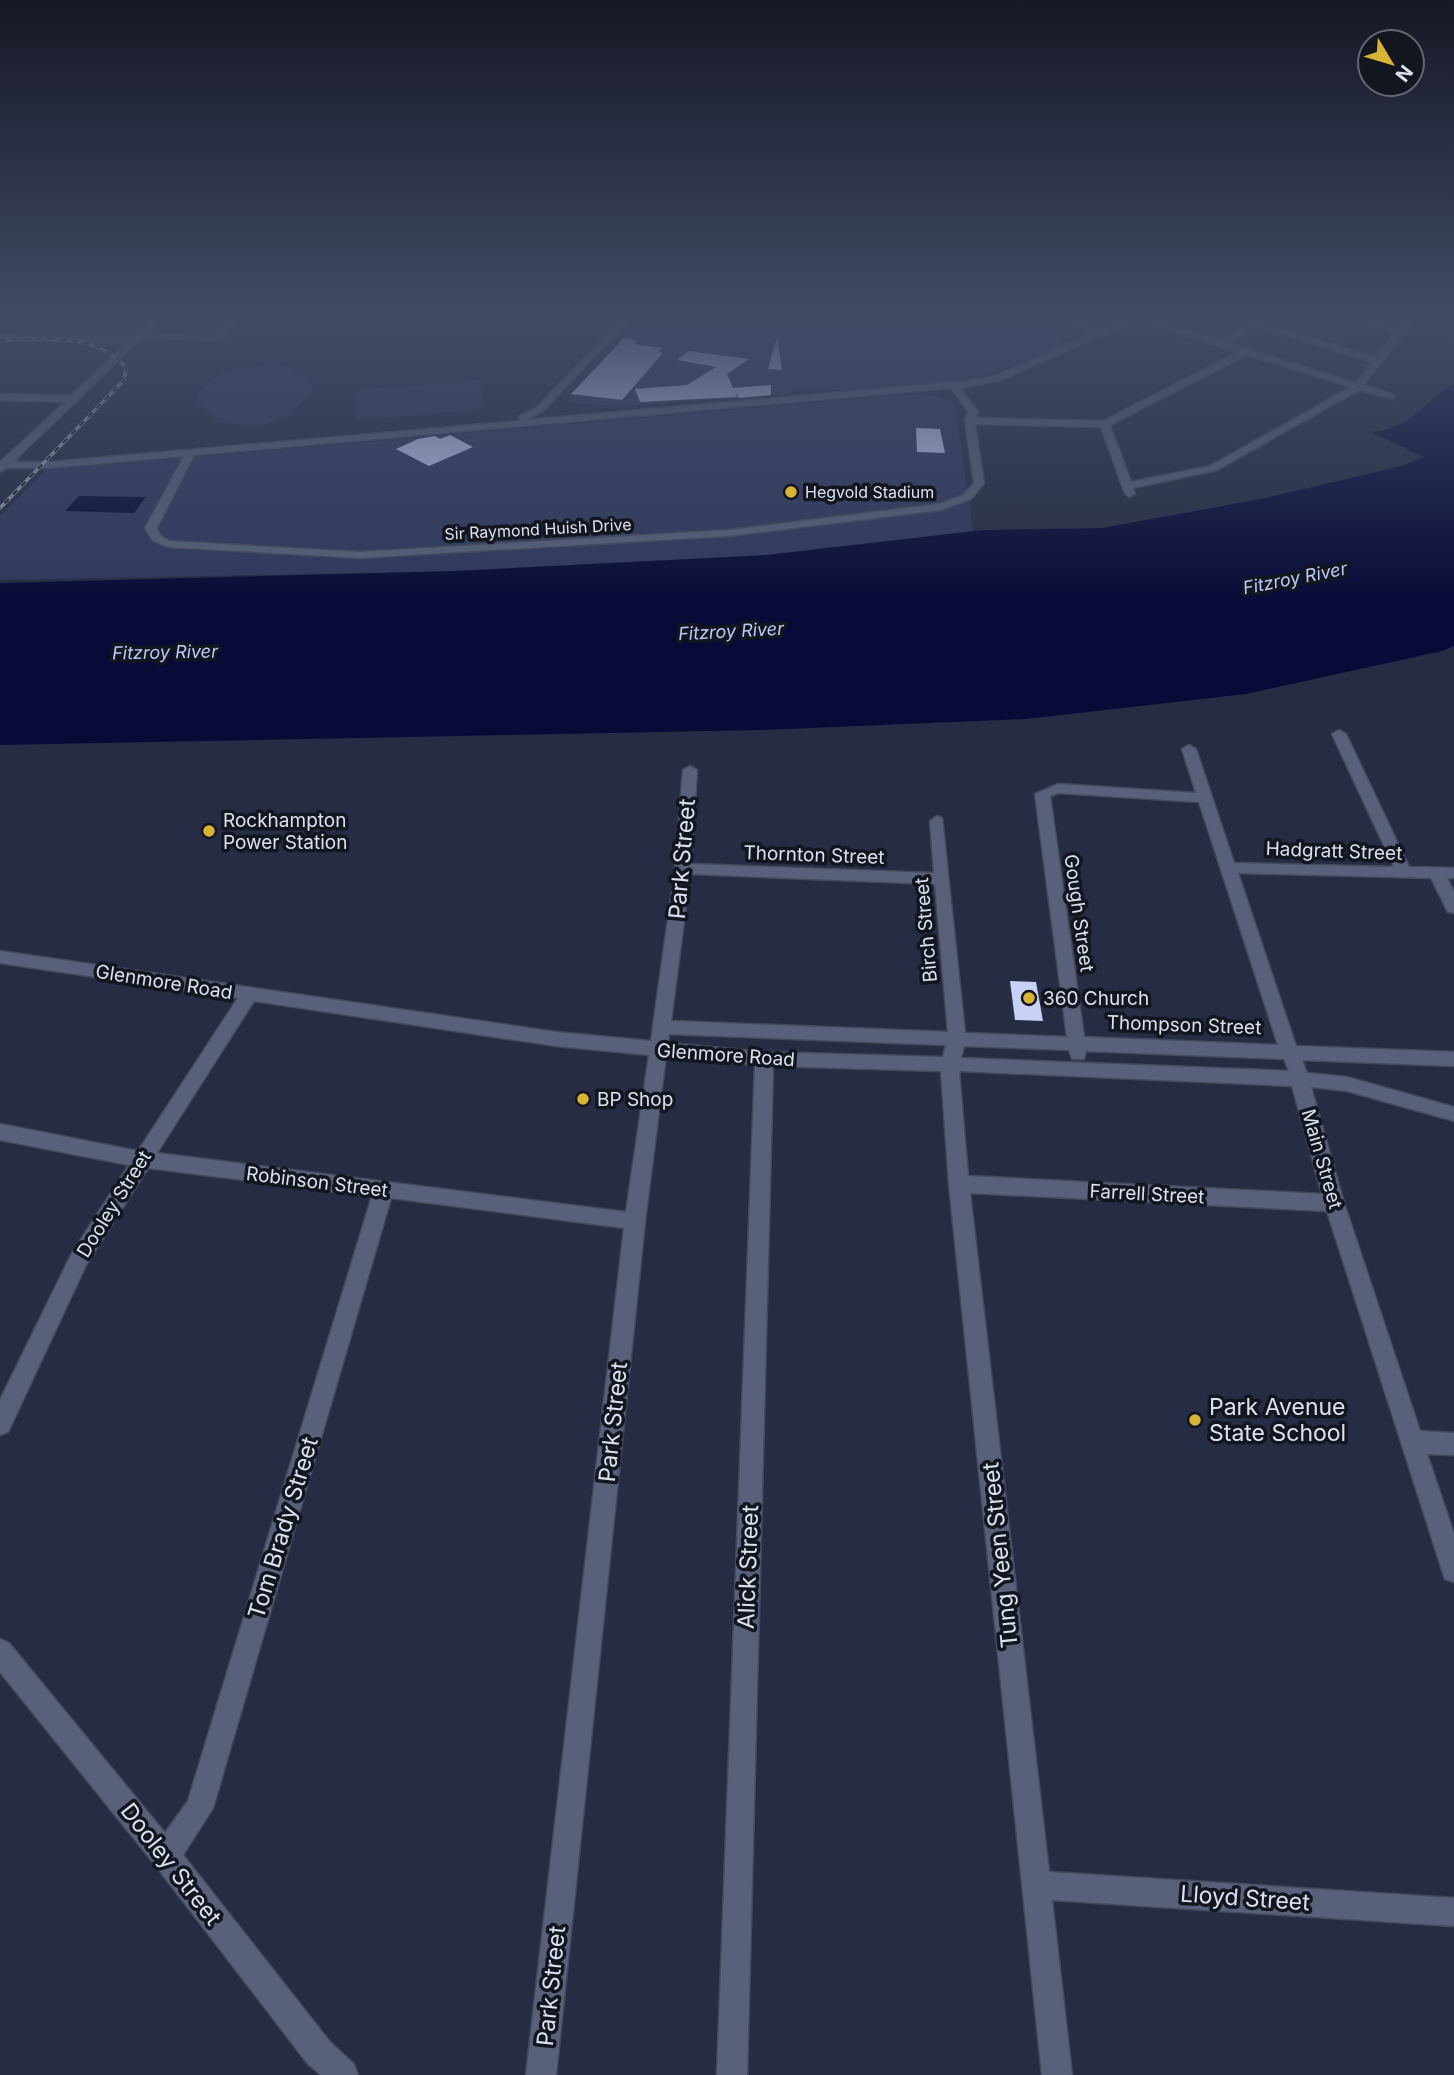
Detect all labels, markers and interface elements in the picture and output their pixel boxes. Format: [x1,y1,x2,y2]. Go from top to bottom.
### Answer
north arrow [1356,28,1426,98]
text: N [1390,60,1418,86]
place label: Hegvold Stadium [805,482,934,502]
marker: Hegvold Stadium [783,484,799,500]
street label: Sir Raymond Huish Drive [444,514,632,544]
water label: Fitzroy River [1241,557,1350,598]
water label: Fitzroy River [678,618,786,644]
water label: Fitzroy River [112,641,219,663]
street label: Park Street [663,797,701,920]
place label: Rockhampton Power Station [223,809,347,854]
marker: Rockhampton Power Station [201,823,217,839]
street label: Hadgratt Street [1265,837,1403,865]
street label: Thornton Street [743,841,885,869]
street label: Gough Street [1059,853,1099,973]
street label: Birch Street [910,877,942,983]
street label: Glenmore Road [94,960,234,1004]
place label: 360 Church [1043,987,1149,1010]
marker: 360 Church [1021,990,1037,1006]
street label: Thompson Street [1106,1011,1262,1039]
street label: Glenmore Road [656,1039,796,1071]
place label: BP Shop [597,1088,673,1111]
marker: BP Shop [575,1091,591,1107]
street label: Main Street [1297,1107,1347,1211]
street label: Dooley Street [72,1146,156,1262]
street label: Robinson Street [245,1162,389,1202]
street label: Farrell Street [1089,1180,1205,1208]
street label: Park Street [593,1360,633,1483]
place label: Park Avenue State School [1209,1393,1346,1447]
marker: Park Avenue State School [1187,1412,1203,1428]
street label: Tom Brady Street [242,1433,324,1622]
street label: Tung Yeen Street [976,1460,1024,1649]
street label: Alick Street [732,1504,764,1630]
street label: Dooley Street [115,1797,228,1931]
street label: Lloyd Street [1179,1880,1311,1917]
street label: Park Street [531,1924,571,2047]

